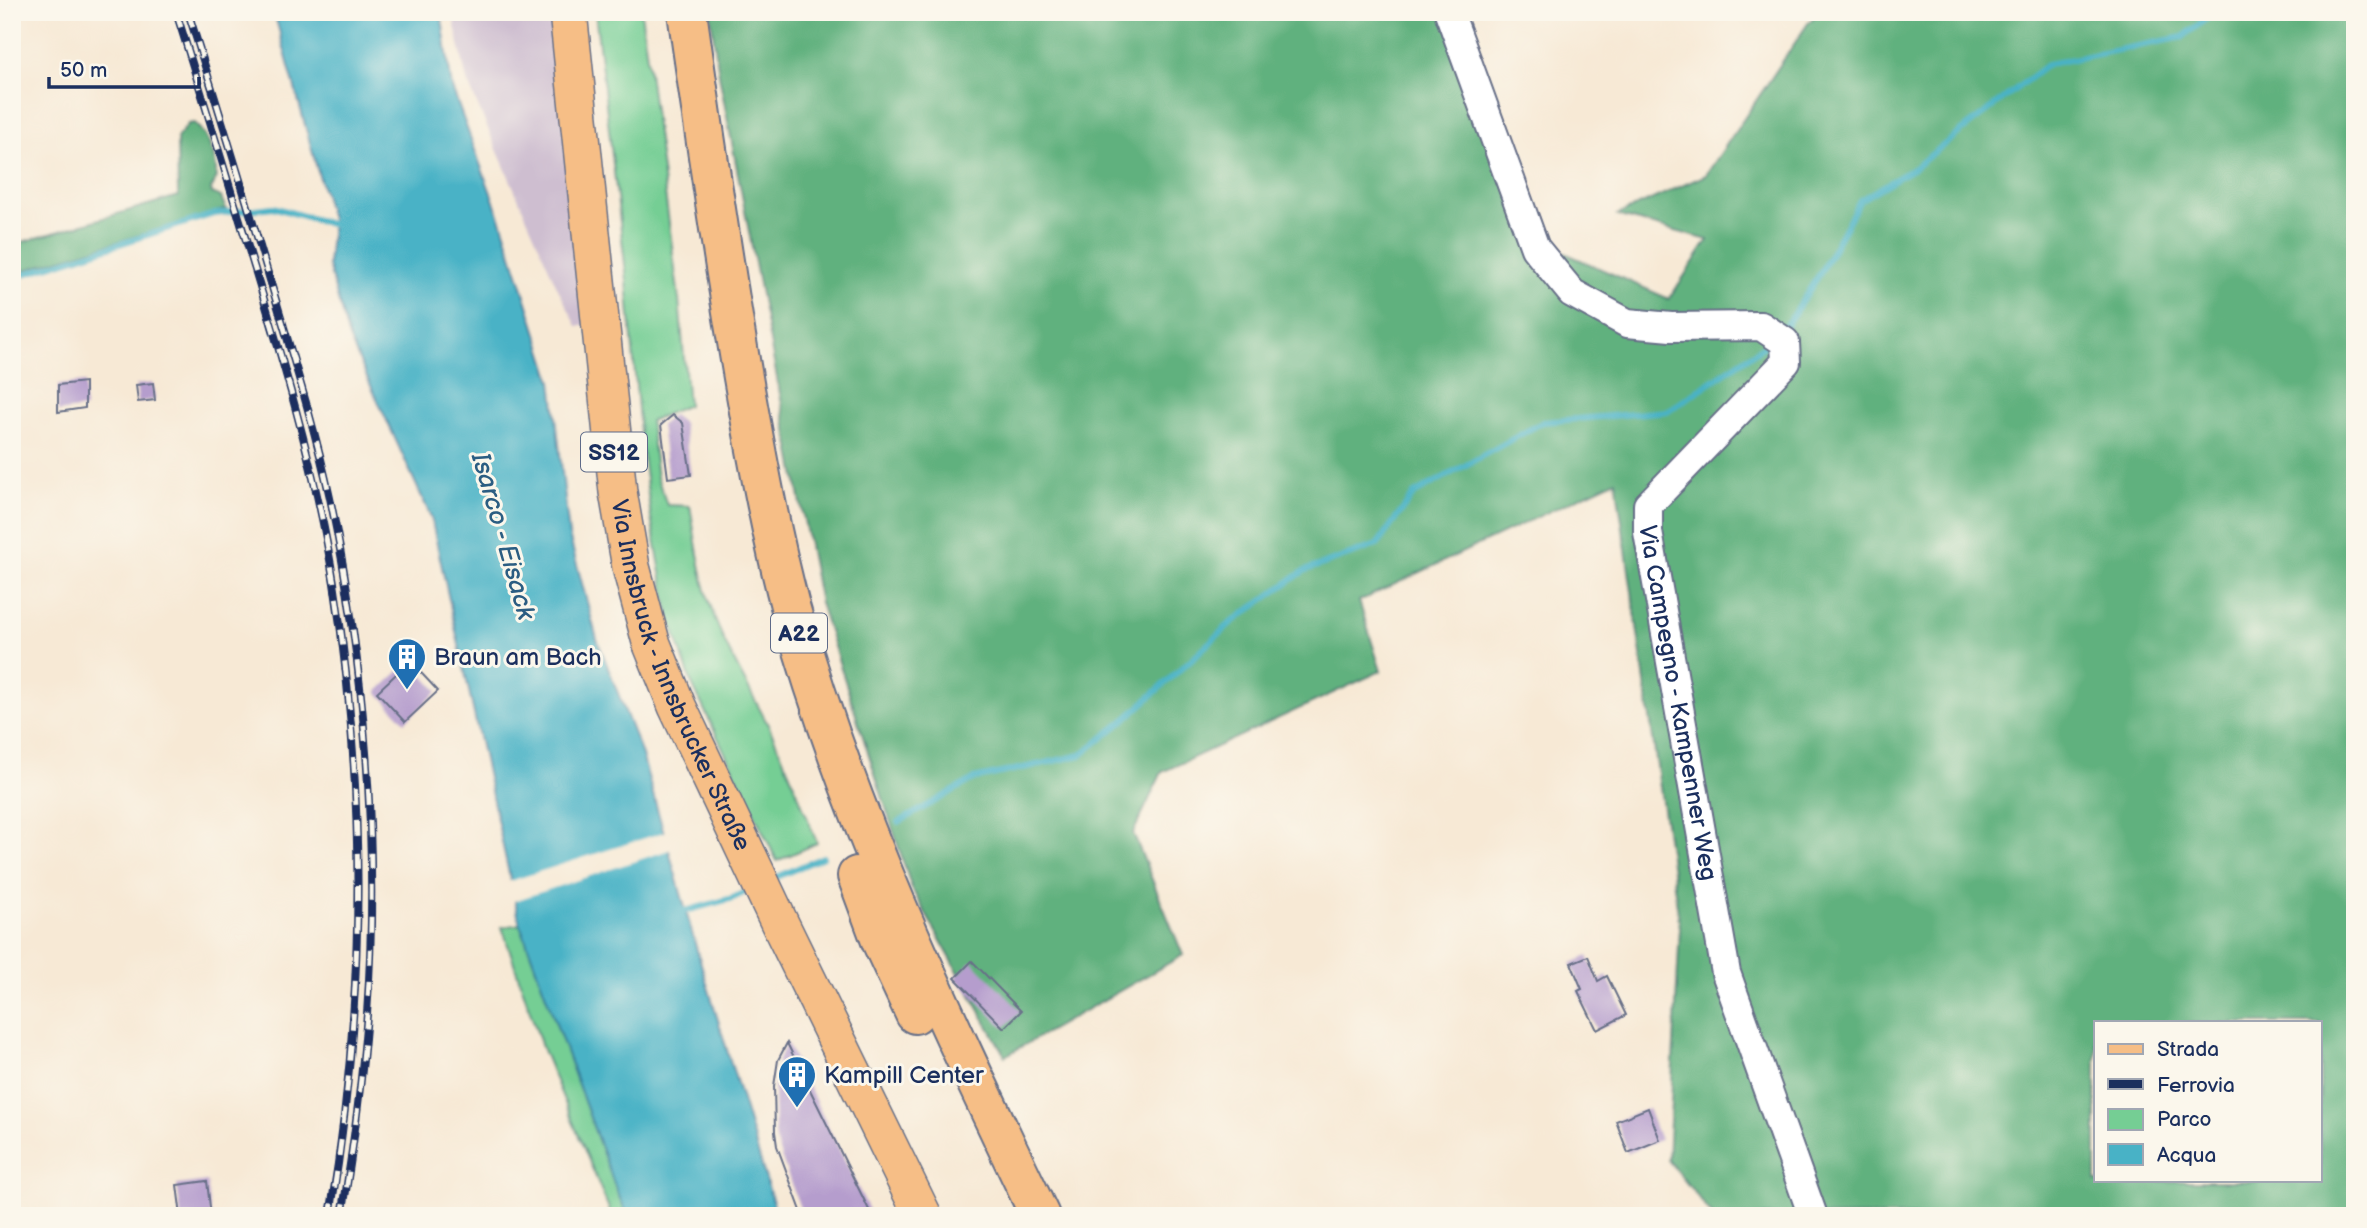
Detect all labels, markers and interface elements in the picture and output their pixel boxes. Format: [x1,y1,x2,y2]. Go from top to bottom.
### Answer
scale bar [49,46,200,90]
text: 50 m [60,58,107,83]
road number: SS12 [581,432,647,472]
water label: Isarco - Eisack [464,448,542,625]
street label: Via Innsbruck - Innsbrucker Straße [605,497,757,855]
street label: Via Campegno - Kampenner Weg [1633,525,1723,883]
road number: A22 [771,614,827,652]
building icon: Braun am Bach [386,636,428,691]
place label: Braun am Bach [434,643,602,672]
legend [2094,1021,2322,1182]
text: Strada [2157,1037,2219,1062]
building icon: Kampill Center [776,1054,818,1109]
place label: Kampill Center [824,1061,984,1090]
text: Ferrovia [2157,1073,2235,1098]
text: Parco [2157,1107,2212,1132]
text: Acqua [2157,1143,2216,1168]

